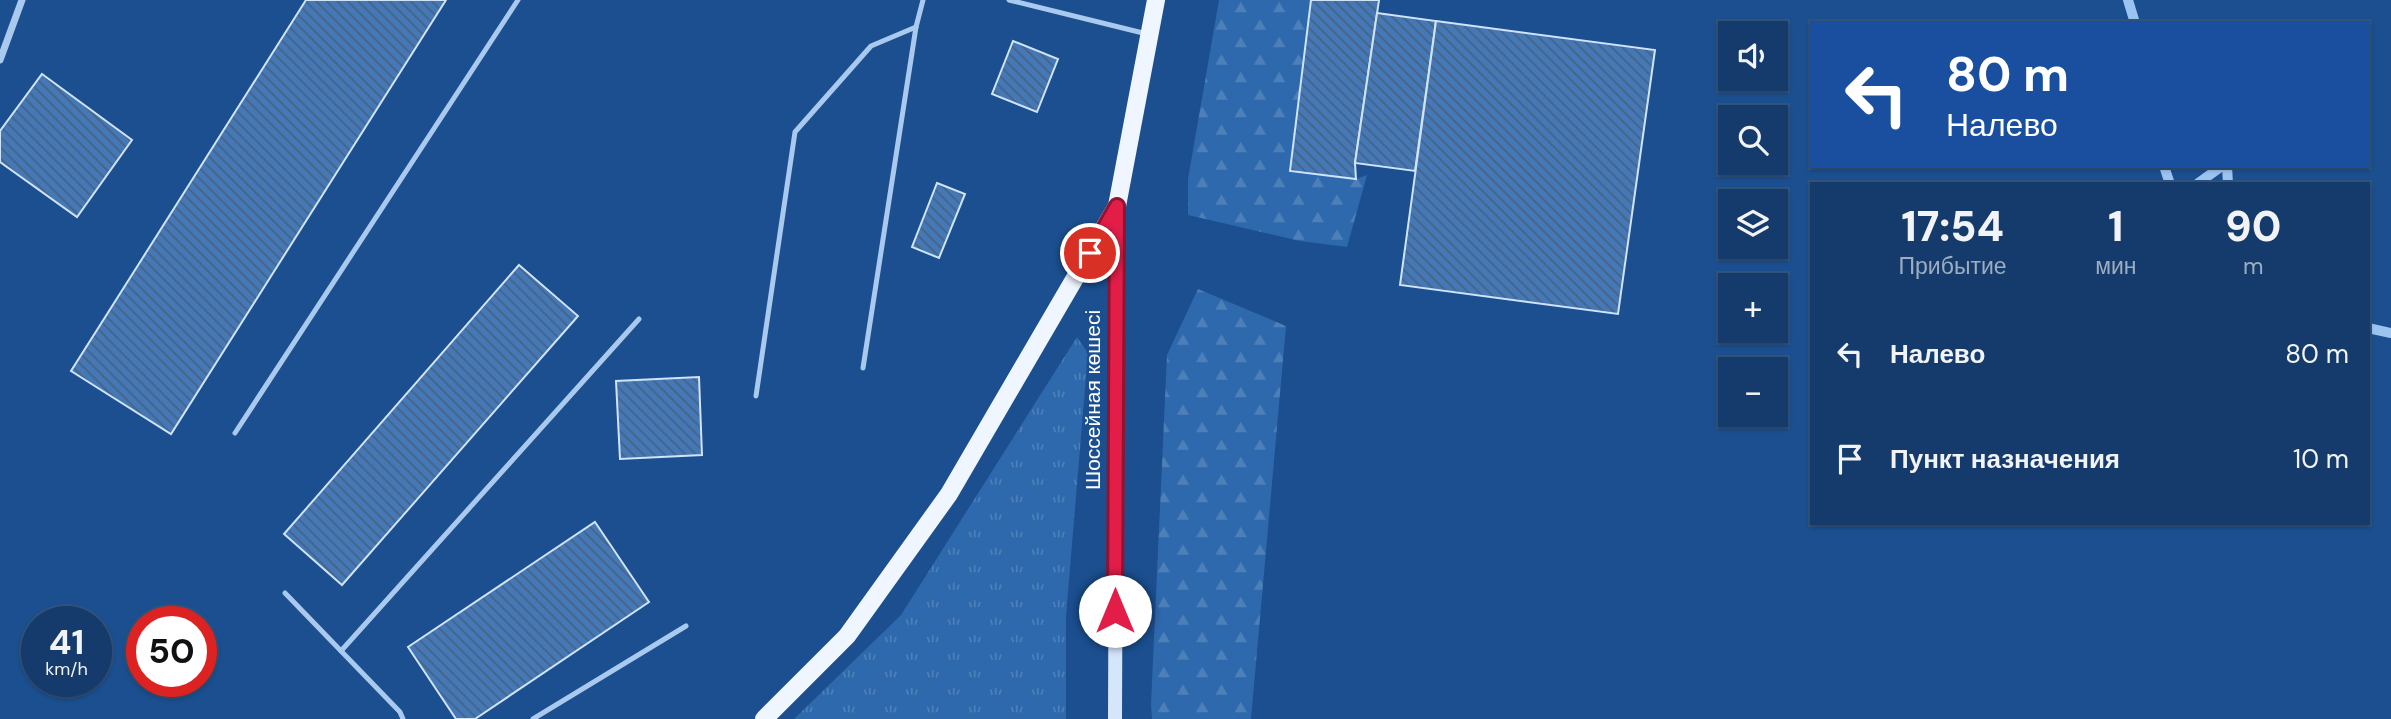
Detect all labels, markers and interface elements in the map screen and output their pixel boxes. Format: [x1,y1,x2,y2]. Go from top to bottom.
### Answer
map controls [1718,21,1788,427]
button: sound [1718,21,1788,91]
text: 80 m [1946,42,2069,106]
icon: left [1831,49,1922,140]
text: Налево [1946,104,2058,146]
button: search [1718,105,1788,175]
button: layers [1718,189,1788,259]
text: 17:54 [1901,199,2004,254]
text: 1 [2108,199,2124,254]
text: 90 [2225,199,2281,254]
pin [1060,223,1120,283]
icon: arrive [1071,234,1109,272]
text: Прибытие [1899,251,2007,281]
text: мин [2095,251,2137,281]
text: m [2243,251,2263,281]
button: + [1718,273,1788,343]
street label: Шоссейная көшесі [1079,310,1107,490]
icon: left [1831,335,1869,373]
text: Налево [1890,337,1985,371]
text: 80 m [2285,337,2349,371]
button: − [1718,357,1788,427]
icon: arrive [1831,440,1869,478]
text: Пункт назначения [1890,442,2120,476]
text: 10 m [2293,442,2349,476]
position arrow [1078,574,1152,648]
speed limit sign: 50 [126,606,217,697]
text: 41 [49,619,84,665]
text: km/h [45,657,88,681]

